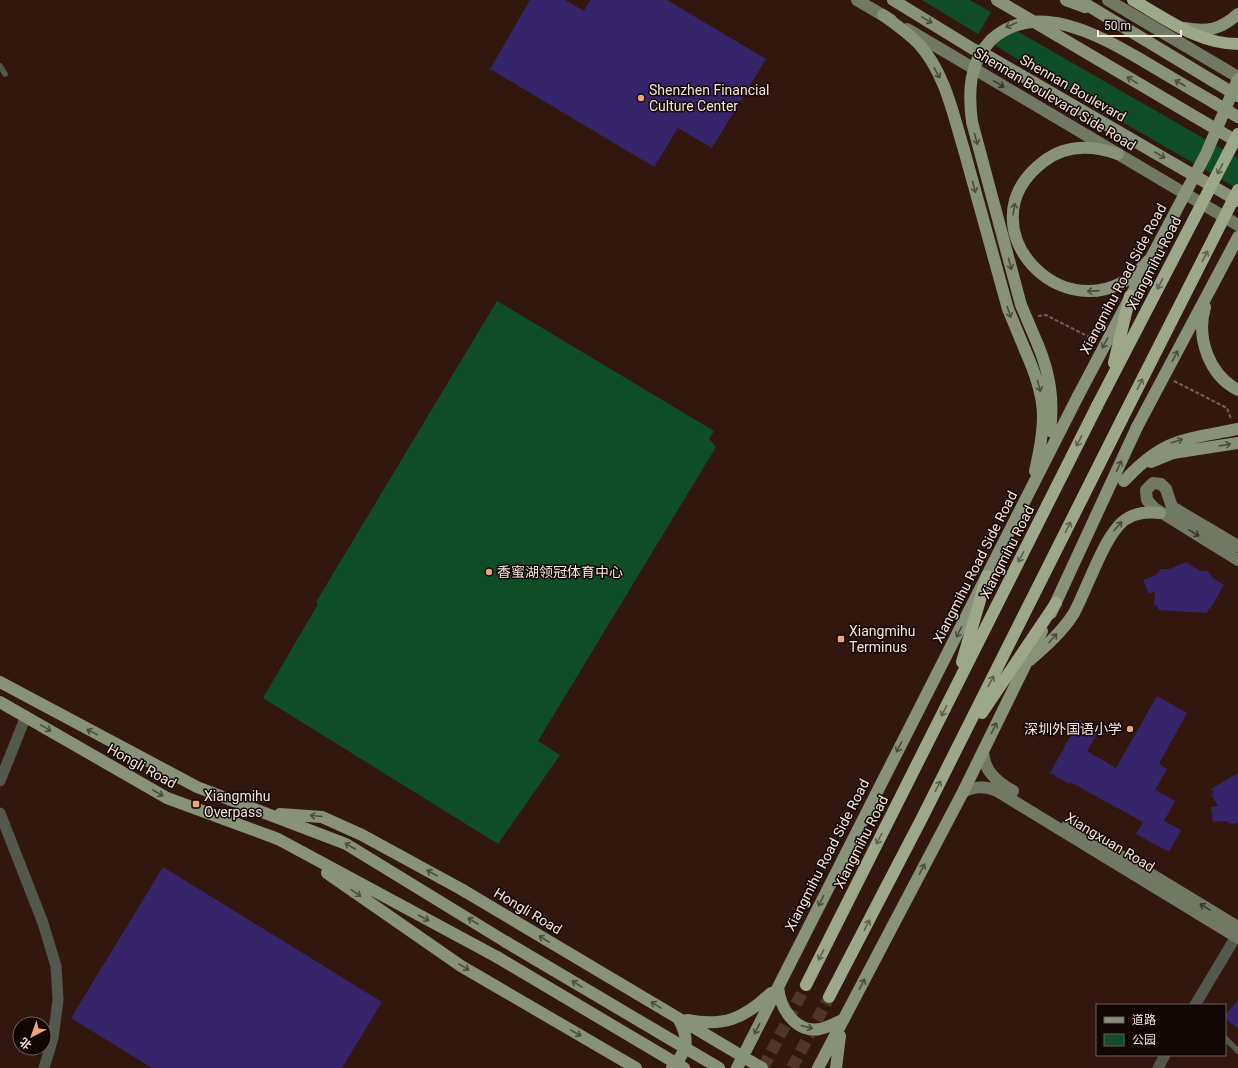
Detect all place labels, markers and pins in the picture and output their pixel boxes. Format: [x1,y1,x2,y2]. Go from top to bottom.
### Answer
place label: Shenzhen Financial Culture Center [649,82,769,114]
marker: Shenzhen Financial Culture Center [636,93,646,103]
place label: 香蜜湖领冠体育中心 [497,564,623,580]
marker: 香蜜湖领冠体育中心 [484,567,494,577]
place label: Xiangmihu Terminus [849,623,916,655]
marker: Xiangmihu Terminus [836,634,846,644]
place label: 深圳外国语小学 [1024,721,1122,737]
marker: 深圳外国语小学 [1125,724,1135,734]
place label: Xiangmihu Overpass [204,788,271,820]
marker: Xiangmihu Overpass [191,799,201,809]

